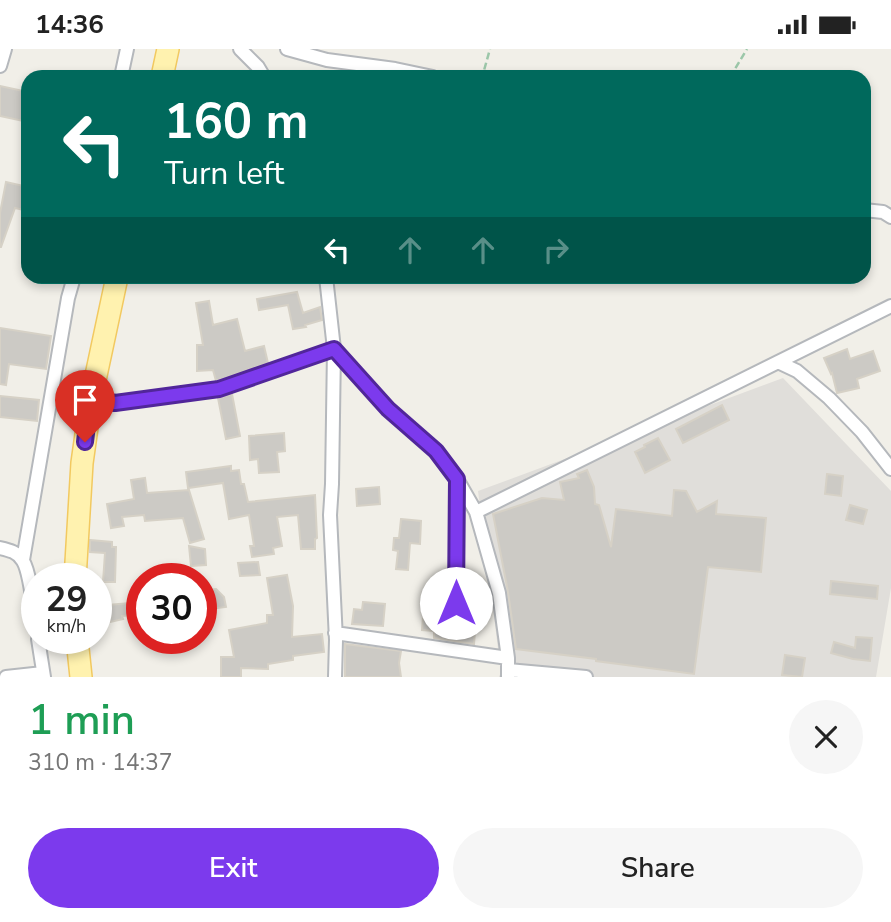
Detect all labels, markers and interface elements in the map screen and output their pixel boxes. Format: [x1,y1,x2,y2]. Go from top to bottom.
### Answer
text: 14:36 [35,7,104,42]
text: 160 m [164,88,308,155]
icon: left [49,98,140,189]
text: Turn left [164,152,284,195]
icon: left [318,231,356,269]
icon: ahead [391,231,429,269]
icon: ahead [464,231,502,269]
icon: right [537,231,575,269]
pin [55,370,115,442]
icon: arrive [66,381,104,419]
speed limit sign: 30 [126,563,217,654]
position arrow [419,566,493,640]
text: 29 [45,576,88,623]
text: km/h [47,614,86,638]
text: 1 min [28,692,135,749]
button: close [789,700,863,774]
text: 310 m · 14:37 [28,747,173,778]
button: Exit [28,828,439,908]
button: Share [453,828,863,908]

